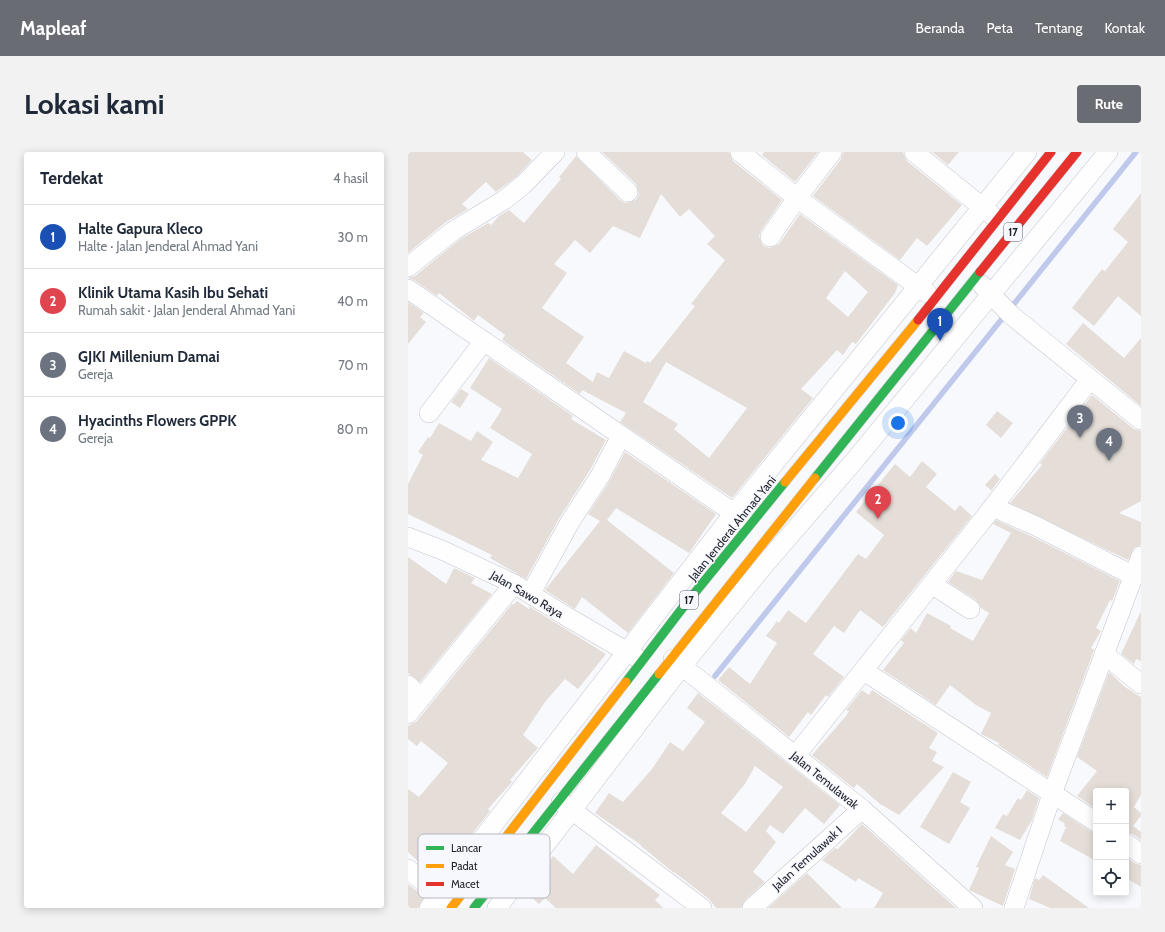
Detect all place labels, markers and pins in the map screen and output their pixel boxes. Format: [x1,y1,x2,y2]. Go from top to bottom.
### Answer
pin: 1 [927,308,953,341]
pin: 3 [1067,405,1093,438]
pin: 4 [1096,428,1122,461]
pin: 2 [865,486,891,519]

